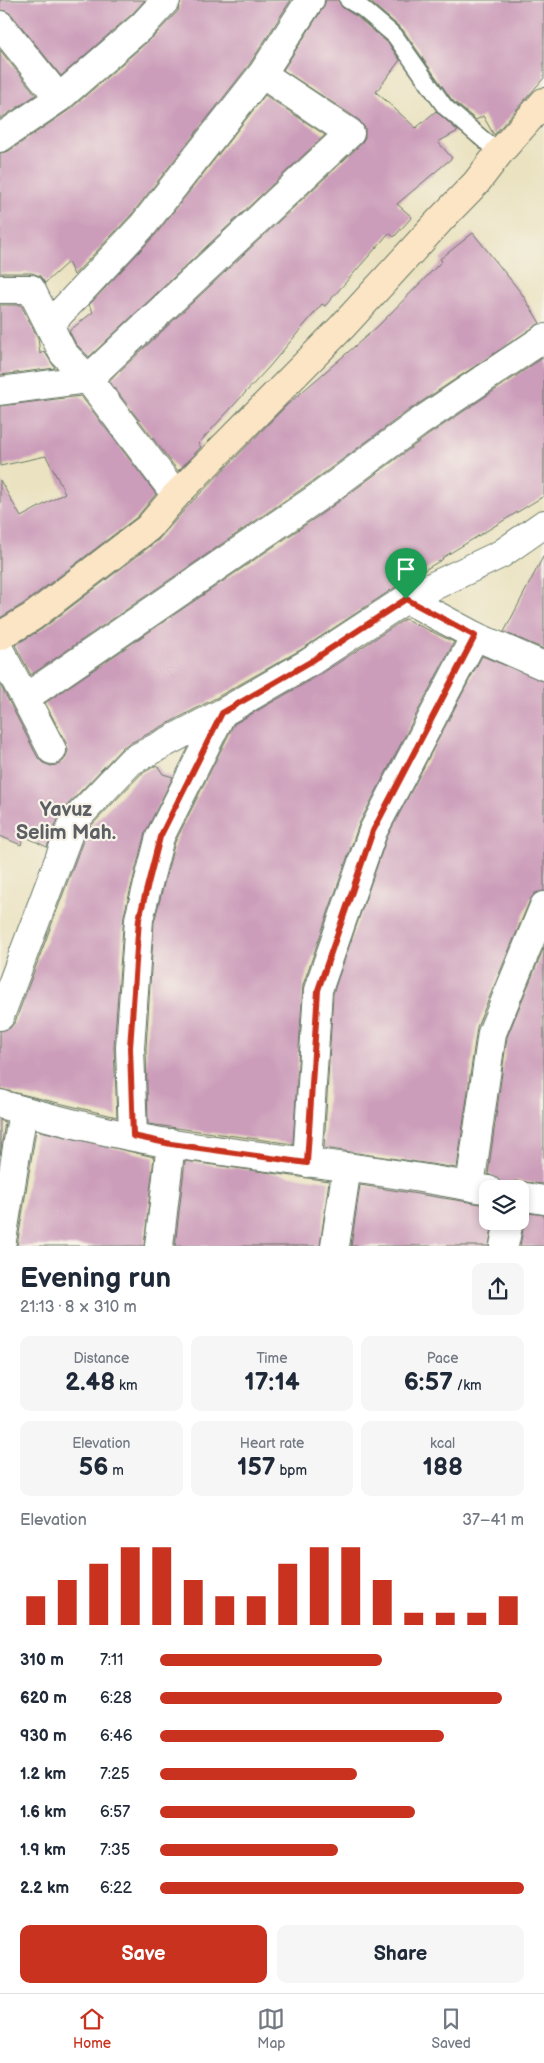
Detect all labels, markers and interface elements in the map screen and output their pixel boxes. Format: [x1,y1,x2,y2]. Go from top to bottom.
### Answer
pin [385,548,427,599]
icon: arrive [392,555,420,583]
district label: Yavuz Selim Mah. [16,798,116,845]
map controls [479,1180,529,1230]
button: layers [479,1180,529,1230]
text: Evening run [20,1262,171,1295]
button: share [472,1263,524,1315]
text: 21:13 · 8 × 310 m [20,1298,137,1317]
text: Distance [73,1350,129,1367]
text: Time [256,1350,288,1367]
text: Pace [427,1350,459,1367]
text: 2.48 [65,1367,115,1398]
text: 17:14 [244,1367,300,1398]
text: 6:57 [404,1367,453,1398]
text: km [115,1377,138,1394]
text: /km [453,1377,482,1394]
text: Elevation [72,1435,131,1452]
text: Heart rate [240,1435,304,1452]
text: kcal [430,1435,455,1452]
text: 56 [79,1452,108,1483]
text: 157 [237,1452,276,1483]
text: 188 [422,1452,463,1483]
text: m [108,1462,124,1479]
text: bpm [276,1462,307,1479]
text: Elevation [20,1511,87,1530]
text: 37–41 m [462,1511,524,1530]
text: 310 m [20,1651,64,1670]
text: 7:11 [100,1651,123,1670]
text: 620 m [20,1689,67,1708]
text: 6:28 [100,1689,132,1708]
text: 930 m [20,1727,67,1746]
text: 6:46 [100,1727,133,1746]
text: 1.2 km [20,1765,66,1784]
text: 7:25 [100,1765,130,1784]
text: 1.6 km [20,1803,66,1822]
text: 6:57 [100,1803,130,1822]
text: 1.9 km [20,1841,66,1860]
text: 7:35 [100,1841,130,1860]
text: 2.2 km [20,1879,69,1898]
text: 6:22 [100,1879,132,1898]
button: Save [20,1925,267,1983]
button: Share [277,1925,524,1983]
tab: Home [73,2005,111,2052]
tab: Map [257,2005,285,2052]
tab: Saved [432,2005,471,2052]

